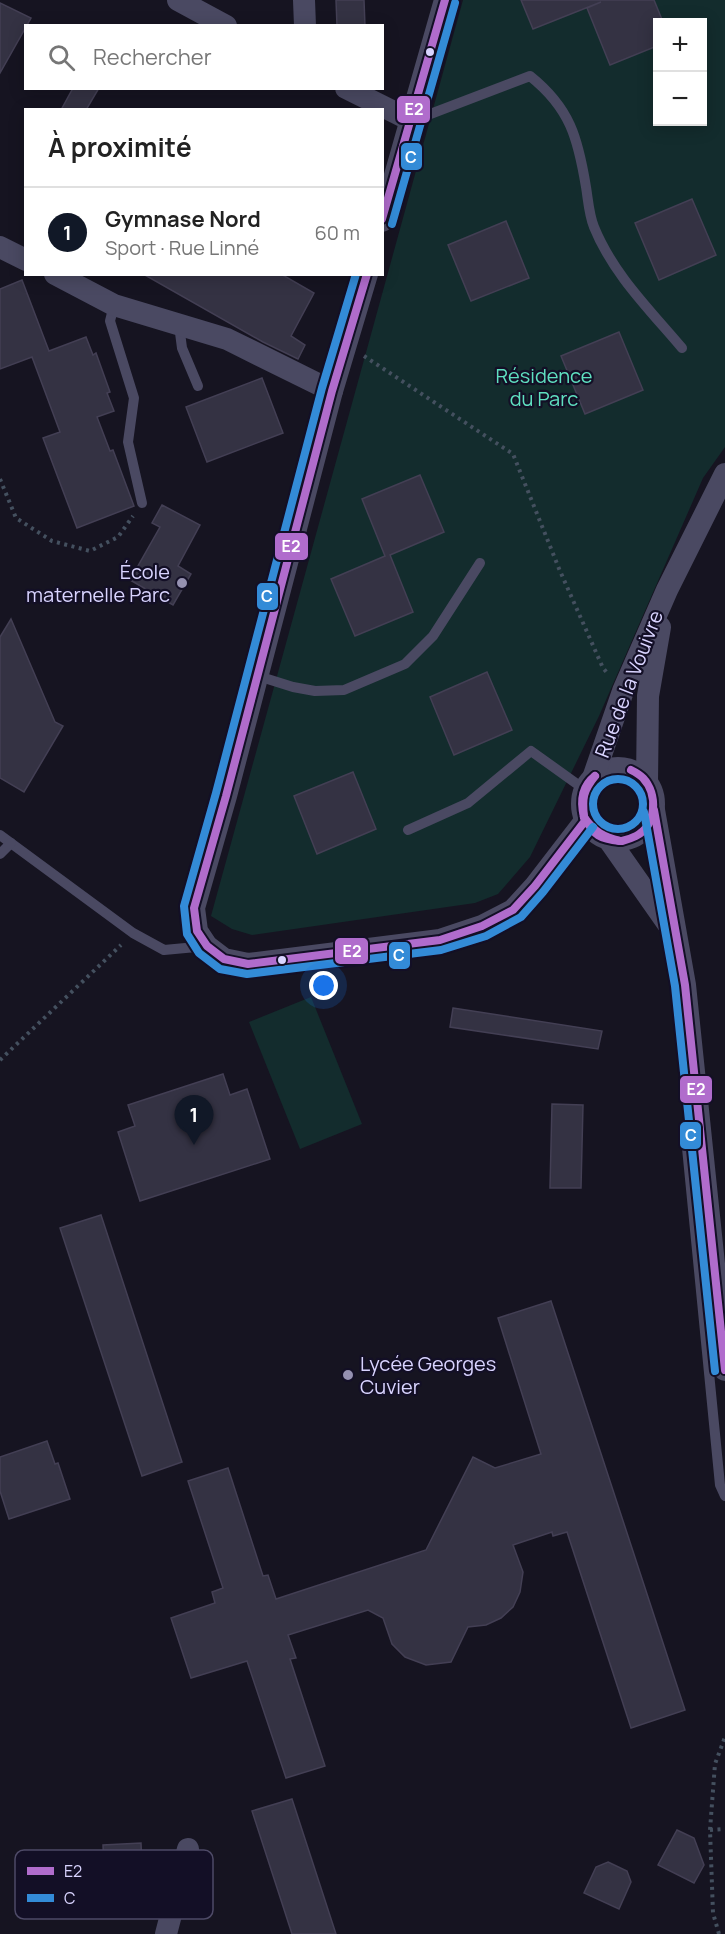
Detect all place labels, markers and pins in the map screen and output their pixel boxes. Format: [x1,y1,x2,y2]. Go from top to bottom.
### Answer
unlabelled marker [424,46,436,58]
place label: École maternelle Parc [26,558,170,608]
marker: École maternelle Parc [175,576,189,590]
unlabelled marker [276,954,288,966]
pin: 1 [174,1096,214,1145]
place label: Lycée Georges Cuvier [360,1350,496,1400]
marker: Lycée Georges Cuvier [341,1368,355,1382]

